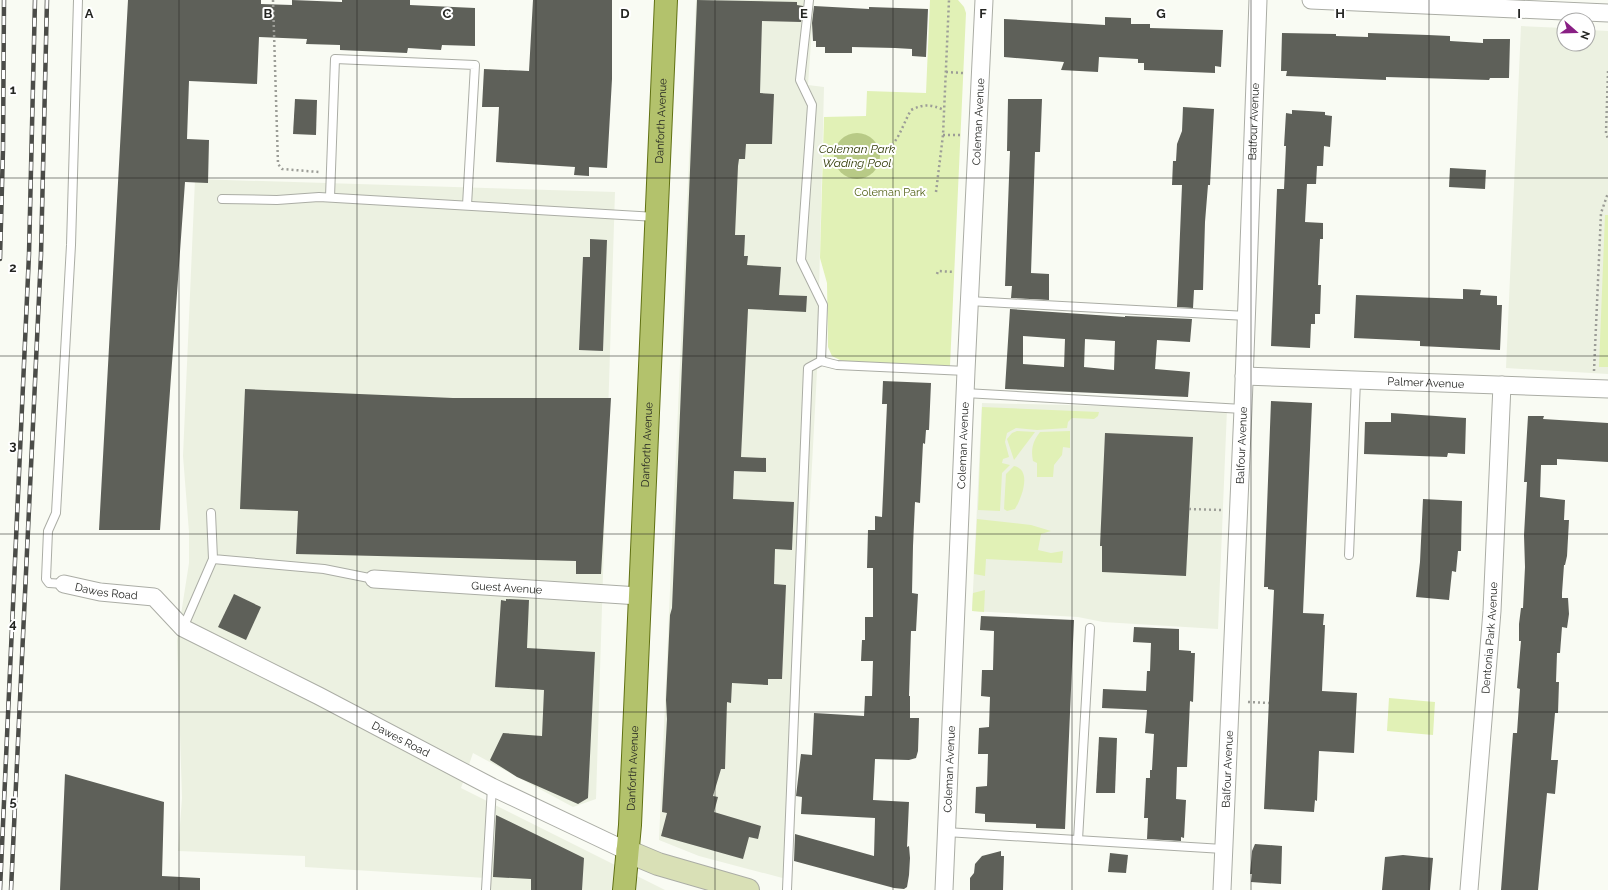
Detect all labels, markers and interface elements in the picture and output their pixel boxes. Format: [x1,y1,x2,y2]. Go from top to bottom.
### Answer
text: A [85,6,94,21]
text: B [264,6,273,21]
text: C [443,6,452,21]
text: D [620,6,630,21]
text: E [800,6,808,21]
text: F [979,6,987,21]
text: G [1156,6,1166,21]
text: H [1335,6,1345,21]
text: I [1517,6,1521,21]
north arrow [1556,12,1596,52]
text: N [1577,29,1592,41]
street label: Coleman Avenue [969,77,987,166]
street label: Danforth Avenue [652,78,669,164]
text: 1 [10,82,17,97]
street label: Balfour Avenue [1246,82,1261,161]
water label: Coleman Park Wading Pool [819,142,896,170]
park label: Coleman Park [854,186,926,199]
text: 2 [9,260,17,275]
street label: Palmer Avenue [1387,375,1465,390]
street label: Danforth Avenue [638,401,655,488]
street label: Coleman Avenue [955,401,971,489]
street label: Balfour Avenue [1233,406,1250,484]
text: 3 [9,438,17,453]
street label: Guest Avenue [471,579,543,596]
street label: Dawes Road [74,580,138,602]
street label: Dentonia Park Avenue [1479,581,1500,694]
text: 4 [9,616,17,631]
street label: Dawes Road [370,718,432,760]
street label: Danforth Avenue [624,725,641,811]
street label: Coleman Avenue [941,725,957,813]
street label: Balfour Avenue [1219,730,1235,808]
text: 5 [9,794,17,809]

